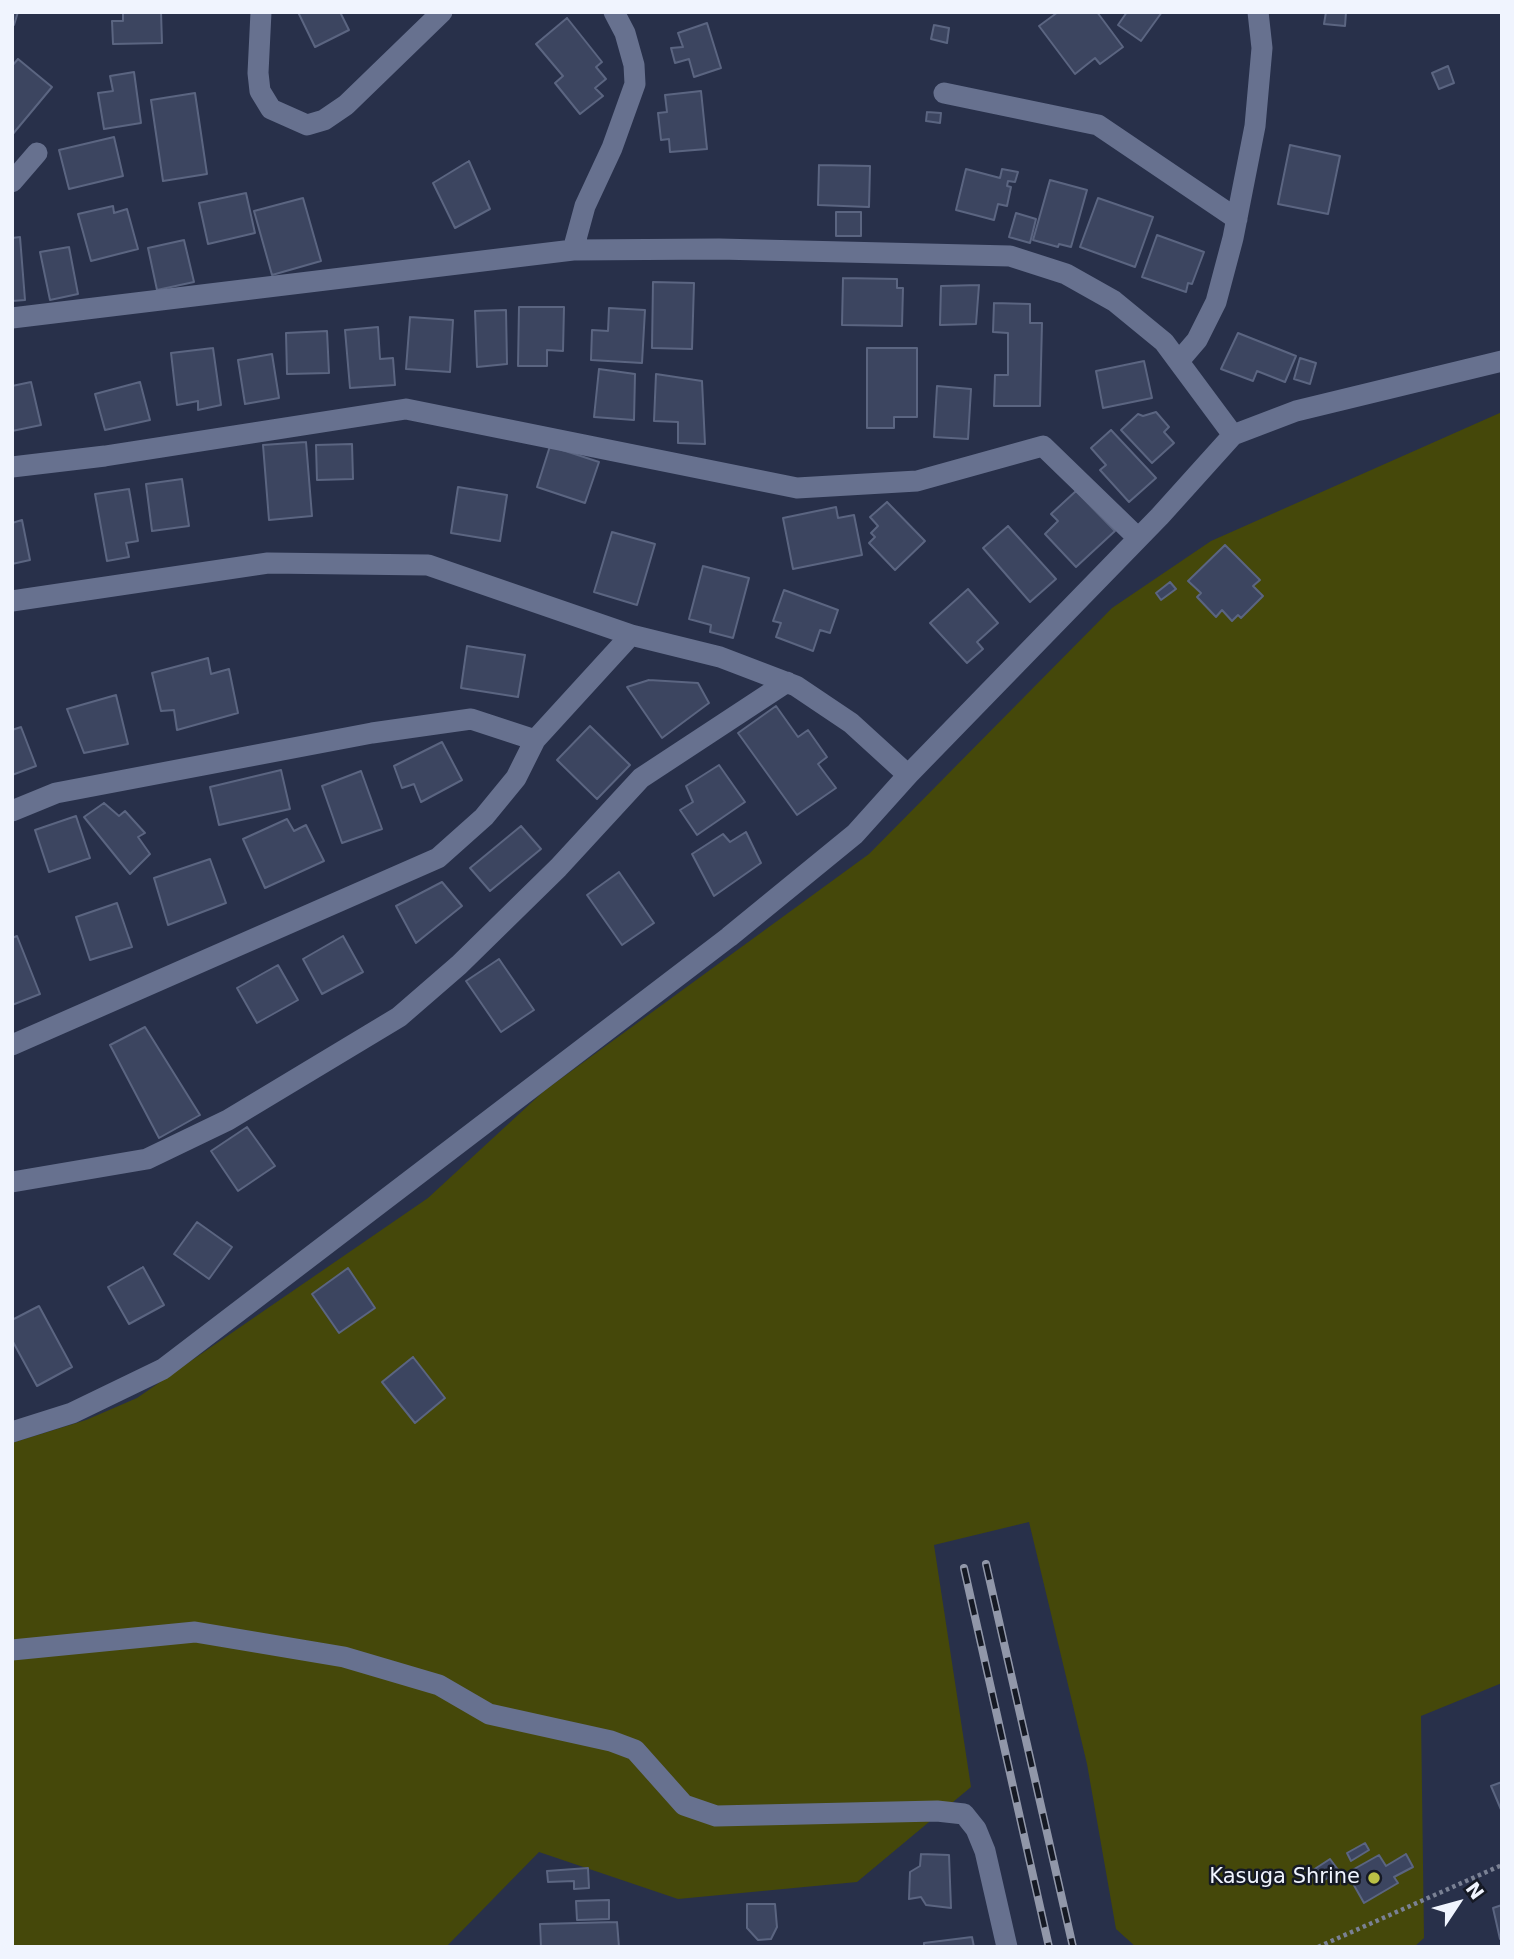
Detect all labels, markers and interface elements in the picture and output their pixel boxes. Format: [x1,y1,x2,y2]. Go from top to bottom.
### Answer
place label: Kasuga Shrine [1209,1865,1360,1891]
north arrow [1423,1868,1493,1938]
marker: Kasuga Shrine [1366,1870,1382,1886]
text: N [1461,1878,1489,1904]

